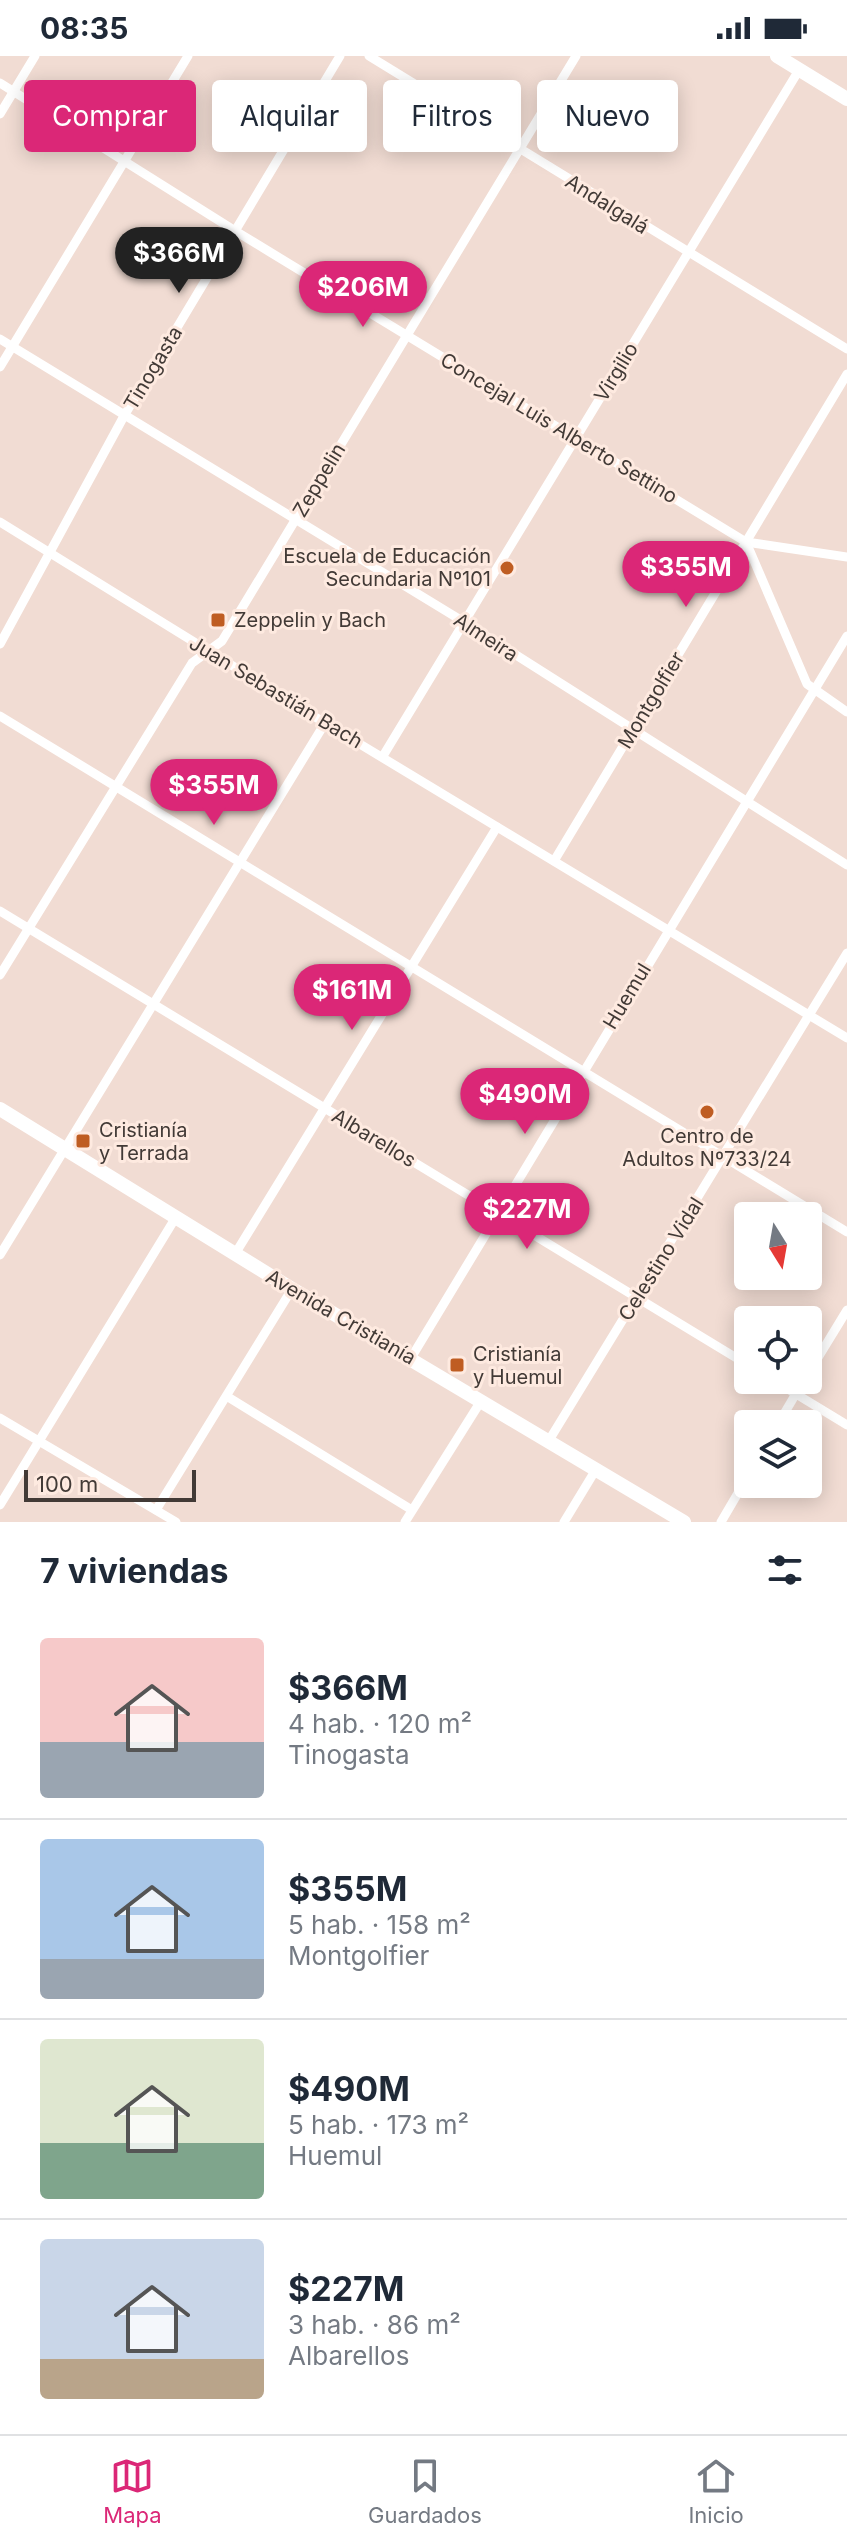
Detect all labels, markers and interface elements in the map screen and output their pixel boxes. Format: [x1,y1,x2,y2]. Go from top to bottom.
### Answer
text: 08:35 [40,10,128,46]
chip: Comprar [24,80,196,152]
chip: Alquilar [212,80,367,152]
chip: Filtros [383,80,521,152]
chip: Nuevo [537,80,678,152]
street label: Andalgalá [561,169,653,239]
pin: $366M [123,227,235,295]
text: $366M [133,237,225,268]
pin: $206M [307,261,419,329]
text: $206M [317,271,409,302]
street label: Tinogasta [119,322,187,414]
street label: Virgilio [589,338,643,406]
street label: Concejal Luis Alberto Settino [436,348,682,508]
street label: Zeppelin [288,439,350,521]
pin: $355M [630,541,742,609]
place label: Escuela de Educación Secundaria Nº101 [283,544,491,591]
text: $355M [640,551,732,582]
marker: Escuela de Educación Secundaria Nº101 [498,559,516,577]
street label: Almeira [450,607,522,667]
place label: Zeppelin y Bach [234,608,386,632]
marker: Zeppelin y Bach [209,611,227,629]
street label: Juan Sebastián Bach [185,631,367,753]
street label: Montgolfier [613,647,690,753]
pin: $355M [158,759,270,827]
text: $355M [168,769,260,800]
street label: Huemul [598,959,656,1033]
pin: $161M [296,964,408,1032]
text: $161M [312,974,392,1005]
pin: $490M [469,1068,581,1136]
text: $490M [478,1078,572,1109]
marker: Centro de Adultos Nº733/24 [698,1103,716,1121]
street label: Albarellos [328,1104,420,1172]
place label: Cristianía y Terrada [99,1118,189,1165]
place label: Centro de Adultos Nº733/24 [622,1124,792,1171]
marker: Cristianía y Terrada [74,1132,92,1150]
pin: $227M [471,1183,583,1251]
text: $227M [482,1193,572,1224]
street label: Celestino Vidal [613,1193,709,1325]
north arrow [734,1202,822,1290]
map controls [734,1202,822,1498]
street label: Avenida Cristianía [262,1264,420,1370]
button: locate [734,1306,822,1394]
place label: Cristianía y Huemul [473,1342,562,1389]
marker: Cristianía y Huemul [448,1356,466,1374]
button: layers [734,1410,822,1498]
scale bar [24,1466,196,1502]
text: 100 m [36,1471,98,1497]
icon: filters [763,1548,807,1592]
text: 7 viviendas [40,1550,229,1591]
text: $366M [288,1667,408,1708]
icon: home [104,1670,200,1766]
text: 4 hab. · 120 m² [288,1708,472,1739]
text: Tinogasta [288,1739,410,1770]
text: $355M [288,1868,407,1909]
icon: home [104,1871,200,1967]
text: 5 hab. · 158 m² [288,1909,471,1940]
text: Montgolfier [288,1940,429,1971]
text: $490M [288,2068,410,2109]
icon: home [104,2071,200,2167]
text: 5 hab. · 173 m² [288,2109,469,2140]
text: Huemul [288,2140,382,2171]
text: $227M [288,2268,405,2309]
icon: home [104,2271,200,2367]
text: 3 hab. · 86 m² [288,2309,461,2340]
text: Albarellos [288,2340,409,2371]
tab: Mapa [103,2454,162,2528]
tab: Guardados [368,2454,482,2528]
tab: Inicio [688,2454,744,2528]

